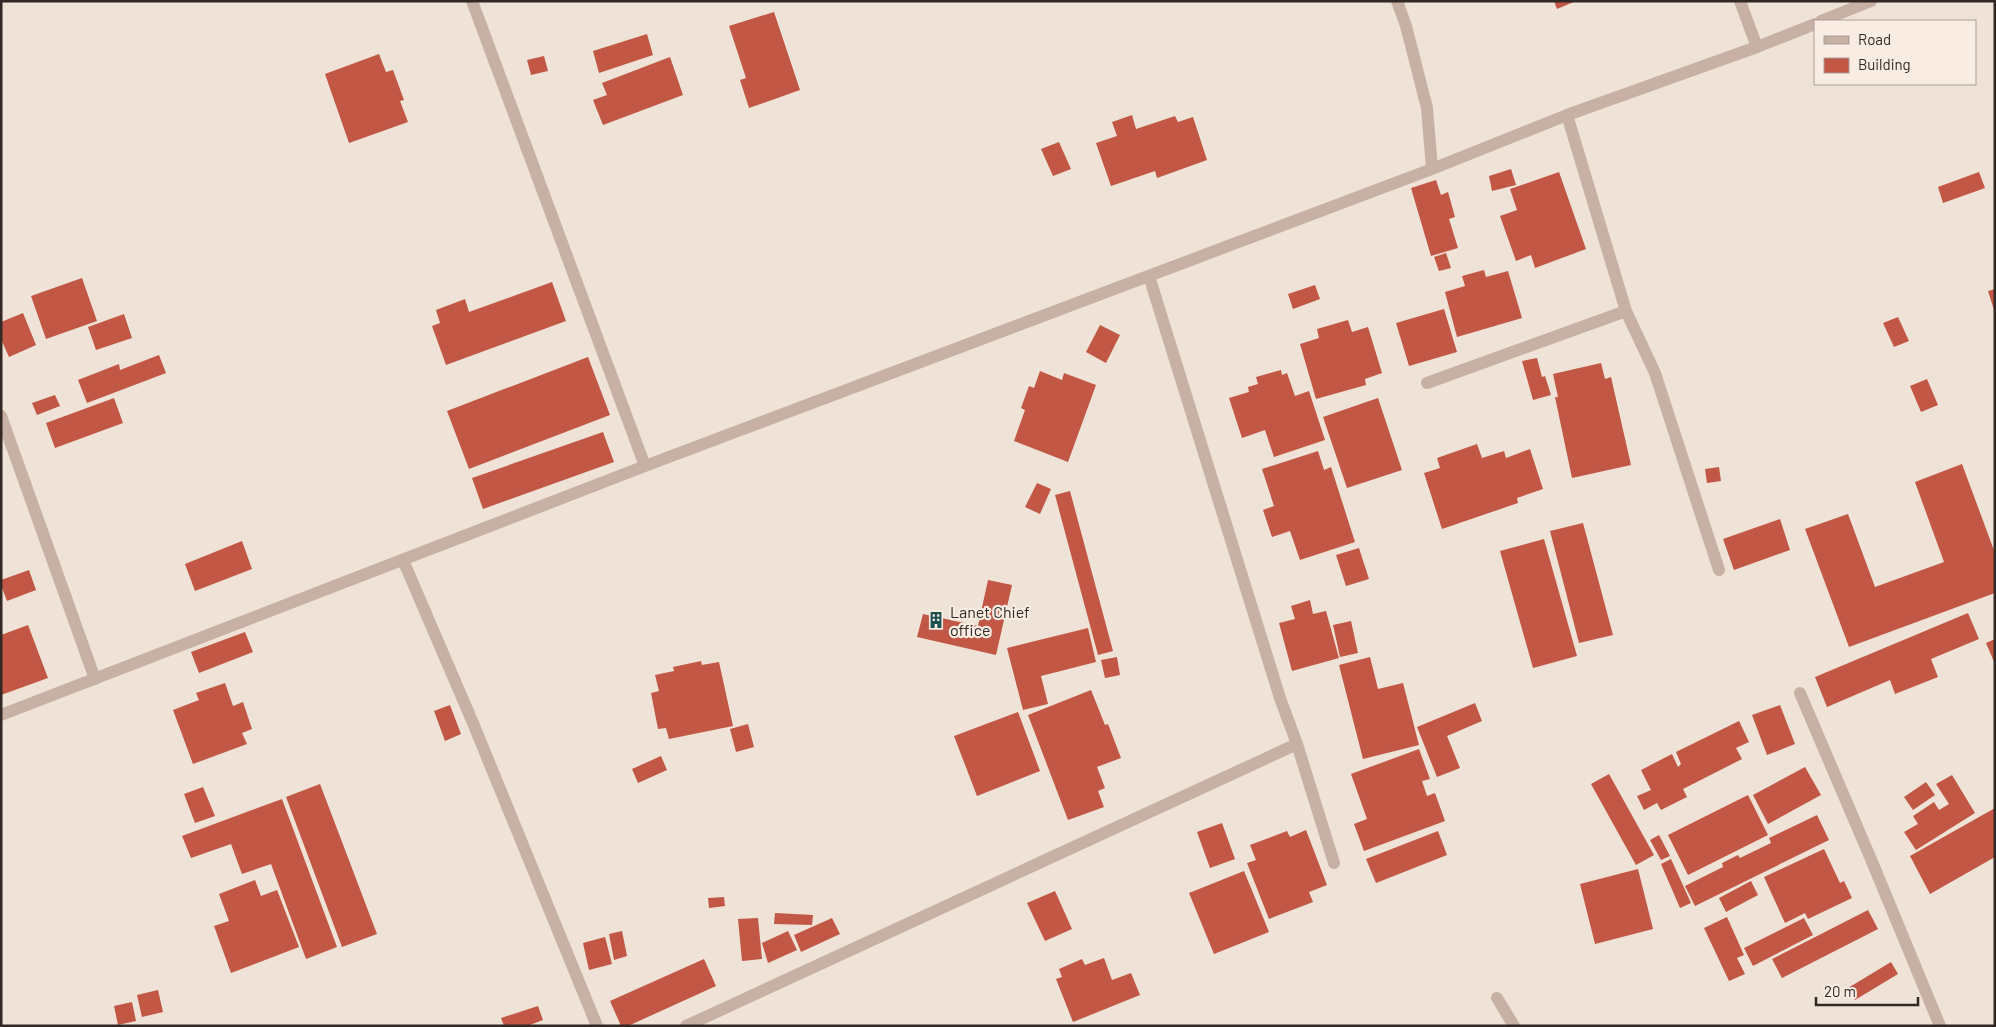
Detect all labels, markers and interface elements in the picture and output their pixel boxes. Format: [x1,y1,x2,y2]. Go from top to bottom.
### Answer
legend [1814,20,1976,85]
text: Road [1858,30,1891,48]
text: Building [1858,55,1911,73]
place label: Lanet Chief office [950,602,1030,639]
building icon: Lanet Chief office [926,610,946,630]
scale bar [1816,974,1918,1006]
text: 20 m [1824,982,1856,1000]

